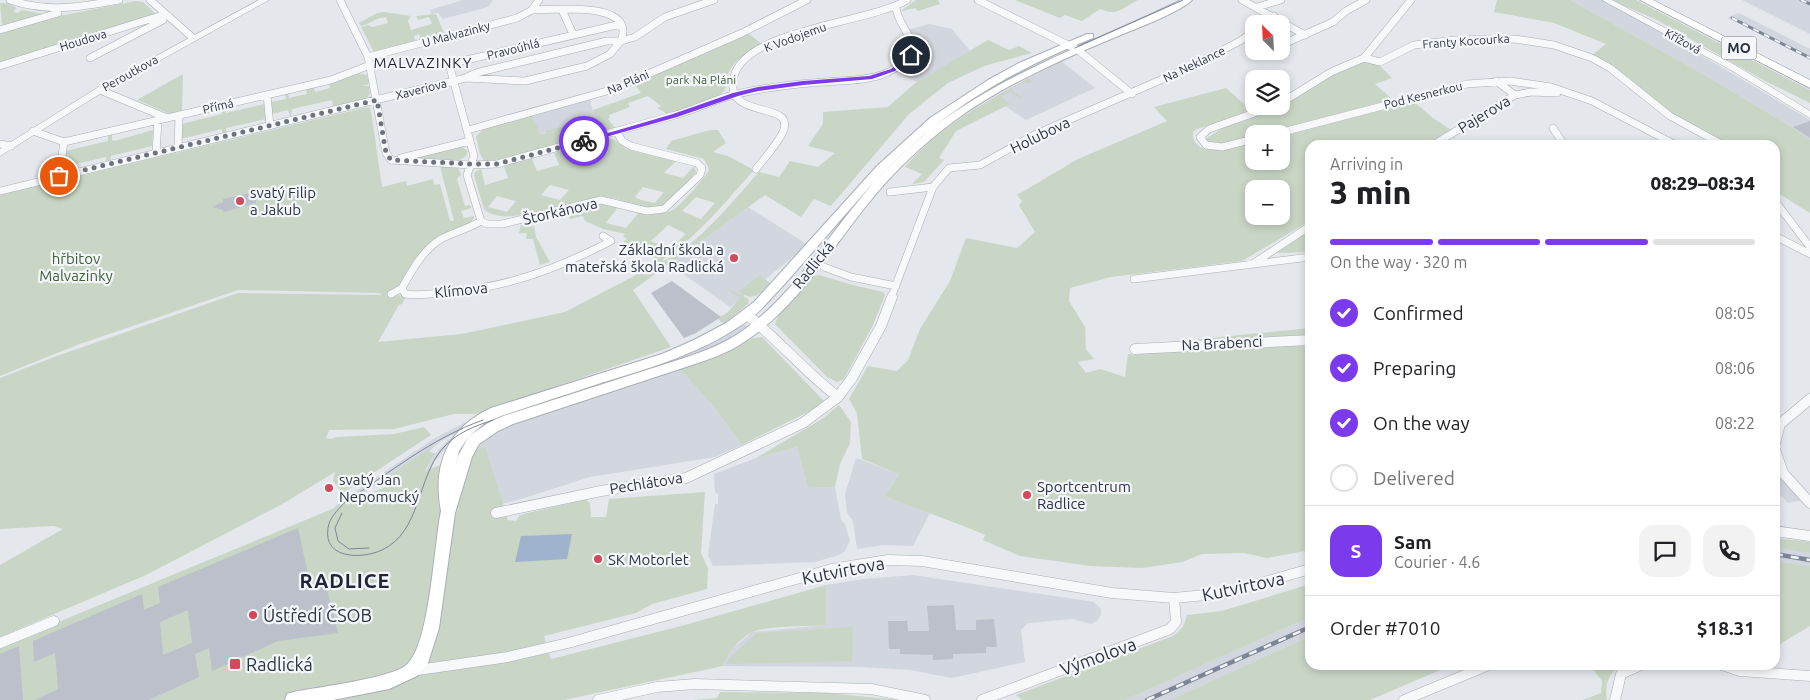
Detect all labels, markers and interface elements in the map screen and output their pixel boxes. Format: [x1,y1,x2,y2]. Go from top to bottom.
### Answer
north arrow [1245,15,1290,60]
map controls [1245,15,1290,225]
street label: U Malvazinky [421,19,492,49]
street label: K Vodojemu [762,20,828,54]
street label: Křížová [1663,26,1703,56]
street label: Houdova [58,27,108,53]
street label: Franty Kocourka [1422,31,1510,51]
pin [890,34,932,76]
street label: Pravoúhlá [485,36,541,62]
road number: MO [1722,36,1756,59]
icon: home [897,41,925,69]
street label: Na Neklance [1161,43,1227,85]
street label: Peroutkova [100,52,160,94]
district label: MALVAZINKY [373,54,473,71]
street label: Na Pláni [605,67,651,97]
button: layers [1245,70,1290,115]
park label: park Na Pláni [666,73,736,86]
street label: Xaveriova [394,76,448,102]
street label: Pod Kesnerkou [1382,79,1464,111]
street label: Pajerova [1455,92,1513,136]
street label: Přímá [201,96,235,116]
street label: Holubova [1007,113,1073,157]
courier [559,116,609,166]
button: + [1245,125,1290,170]
icon: bike [570,127,598,155]
pin [38,155,80,197]
text: Arriving in [1330,155,1403,173]
icon: bag [45,162,73,190]
text: 08:29–08:34 [1650,172,1755,194]
text: 3 min [1330,174,1411,210]
button: − [1245,180,1290,225]
place label: svatý Filip a Jakub [250,184,316,218]
street label: Štorkánova [521,194,599,228]
marker: svatý Filip a Jakub [234,195,246,207]
street label: Radlická [789,238,837,292]
place label: Základní škola a mateřská škola Radlická [565,241,724,275]
park label: hřbitov Malvazinky [39,250,113,284]
marker: Základní škola a mateřská škola Radlická [728,252,740,264]
text: On the way · 320 m [1330,253,1467,271]
street label: Klímova [434,279,488,301]
icon: check [1330,299,1358,327]
text: Confirmed [1373,302,1464,324]
text: 08:05 [1715,304,1755,322]
street label: Na Brabenci [1181,332,1263,354]
icon: check [1330,354,1358,382]
text: Preparing [1373,357,1457,379]
text: 08:06 [1715,359,1755,377]
icon: check [1330,409,1358,437]
text: On the way [1373,412,1470,434]
text: 08:22 [1715,414,1755,432]
text: Delivered [1373,467,1455,489]
street label: Pechlátova [608,469,684,497]
place label: svatý Jan Nepomucký [339,471,419,505]
place label: Sportcentrum Radlice [1037,478,1131,512]
marker: svatý Jan Nepomucký [323,482,335,494]
marker: Sportcentrum Radlice [1021,489,1033,501]
button: chat [1639,525,1691,577]
button: phone [1703,525,1755,577]
text: Sam [1394,531,1432,553]
text: S [1351,540,1361,562]
place label: SK Motorlet [608,551,689,568]
street label: Kutvirtova [800,552,886,588]
marker: SK Motorlet [592,553,604,565]
text: Courier · 4.6 [1394,553,1480,571]
street label: Kutvirtova [1200,568,1286,604]
district label: RADLICE [299,569,391,592]
place label: Ústředí ČSOB [263,604,372,625]
marker: Ústředí ČSOB [247,609,259,621]
text: Order #7010 [1330,617,1440,639]
text: $18.31 [1697,617,1755,639]
street label: Výmolova [1057,633,1139,679]
place label: Radlická [246,654,313,674]
marker: Radlická [228,657,242,671]

